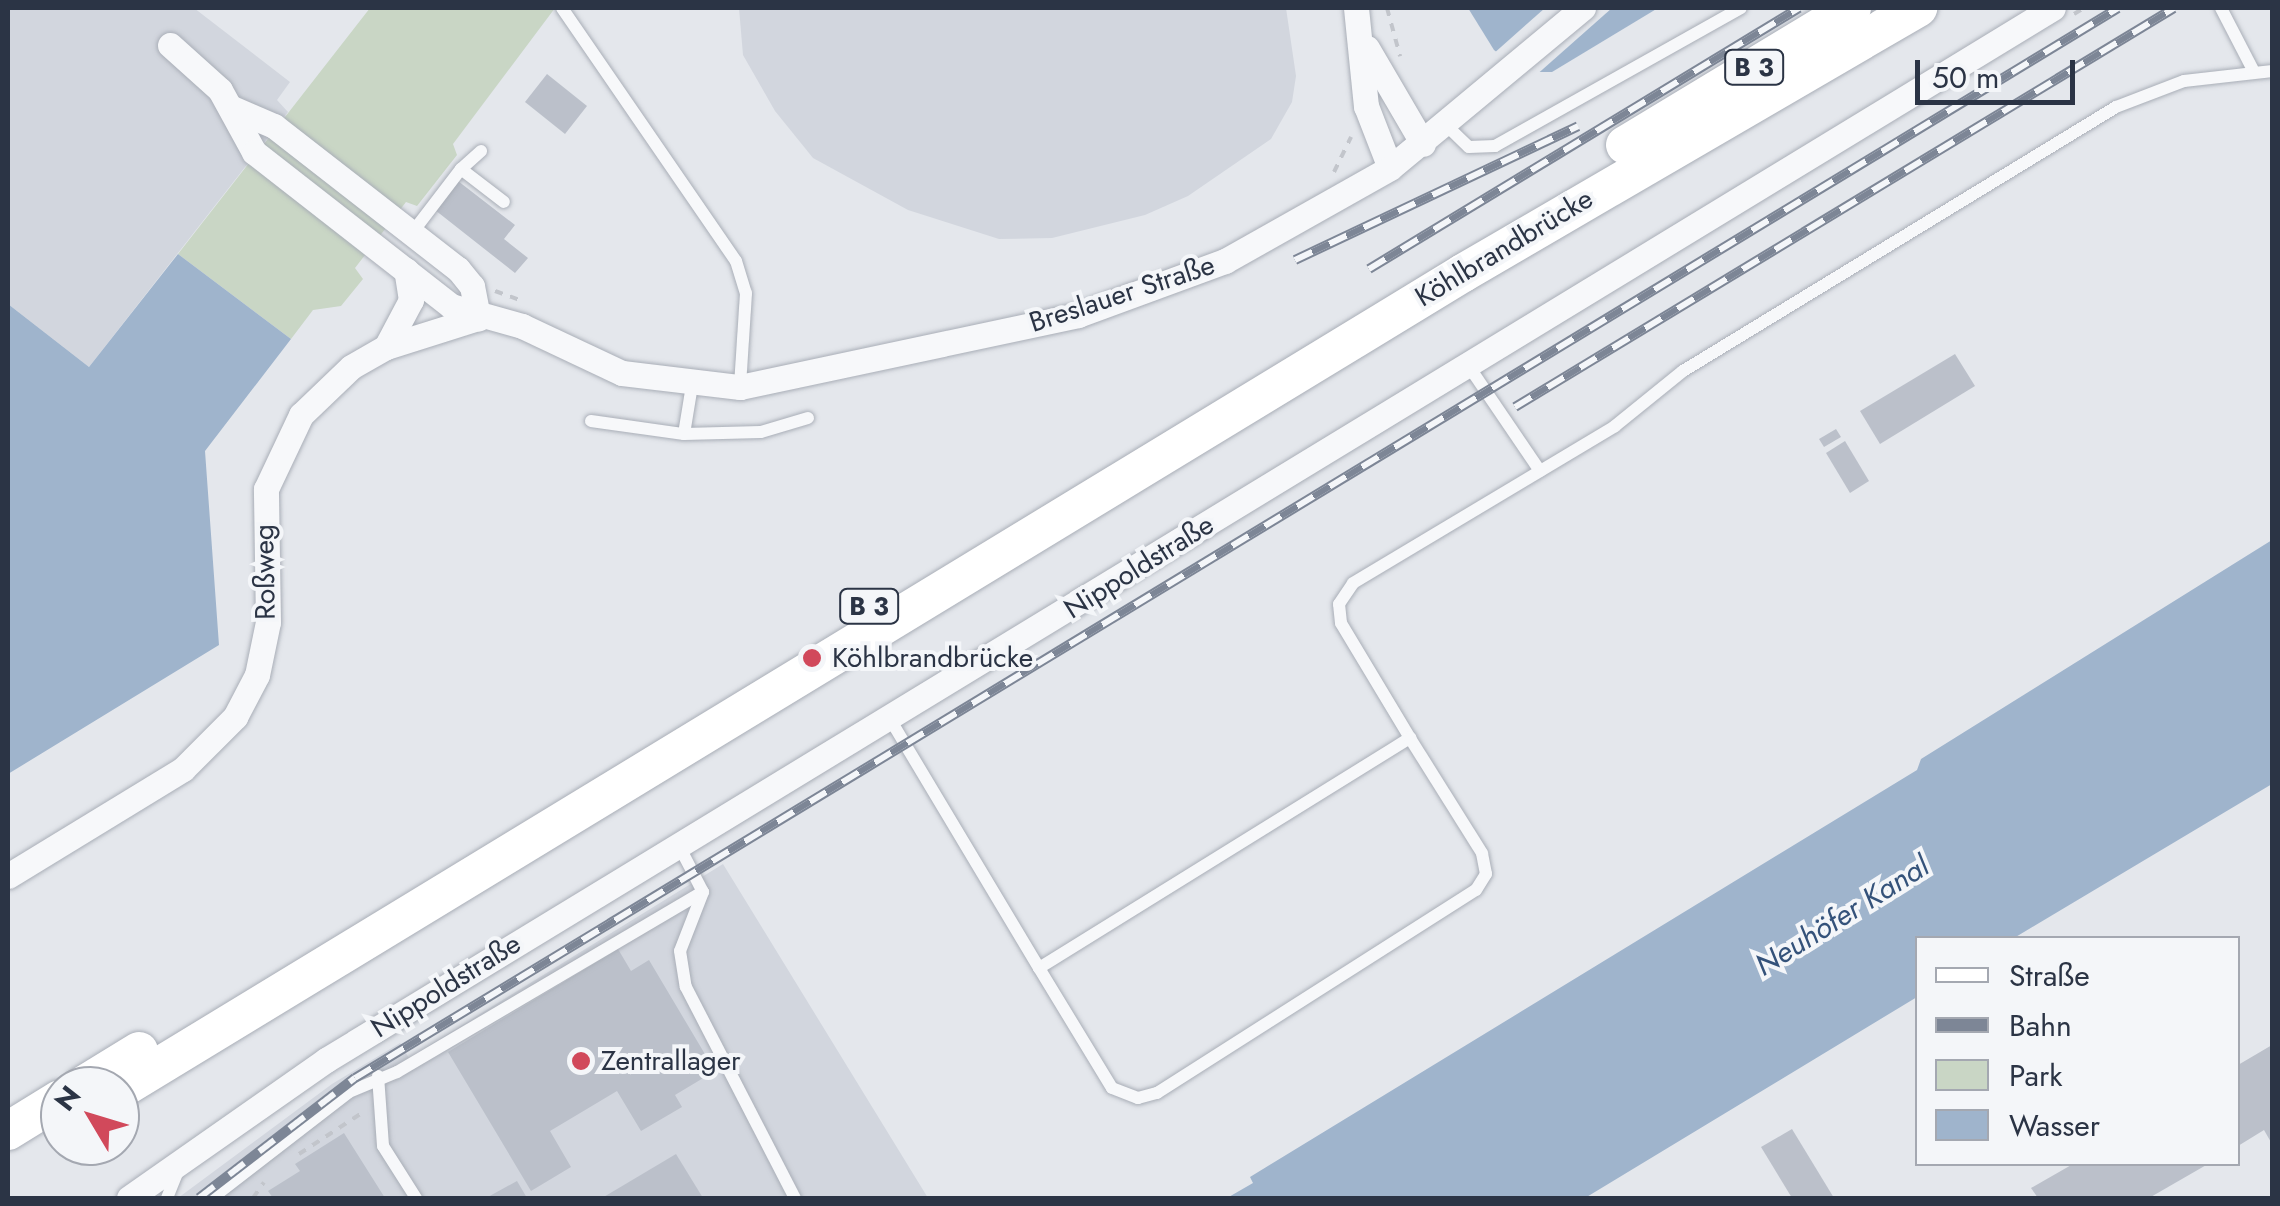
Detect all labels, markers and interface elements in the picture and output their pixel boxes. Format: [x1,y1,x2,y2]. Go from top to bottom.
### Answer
scale bar [1920,40,2080,102]
road number: B 3 [1724,47,1784,87]
text: 50 m [1932,56,1999,99]
street label: Köhlbrandbrücke [1409,182,1599,314]
street label: Breslauer Straße [1025,248,1219,340]
street label: Nippoldstraße [1058,508,1220,626]
street label: Roßweg [247,524,283,620]
road number: B 3 [839,586,899,626]
place label: Köhlbrandbrücke [832,641,1033,675]
marker: Köhlbrandbrücke [801,647,823,669]
water label: Neuhöfer Kanal [1749,848,1935,984]
street label: Nippoldstraße [365,927,527,1045]
legend [1915,936,2240,1166]
text: Straße [2009,954,2090,997]
text: Bahn [2009,1004,2072,1047]
place label: Zentrallager [601,1044,741,1078]
marker: Zentrallager [570,1050,592,1072]
text: Park [2009,1054,2062,1097]
north arrow [40,1066,140,1166]
text: N [45,1077,91,1120]
text: Wasser [2009,1104,2100,1147]

